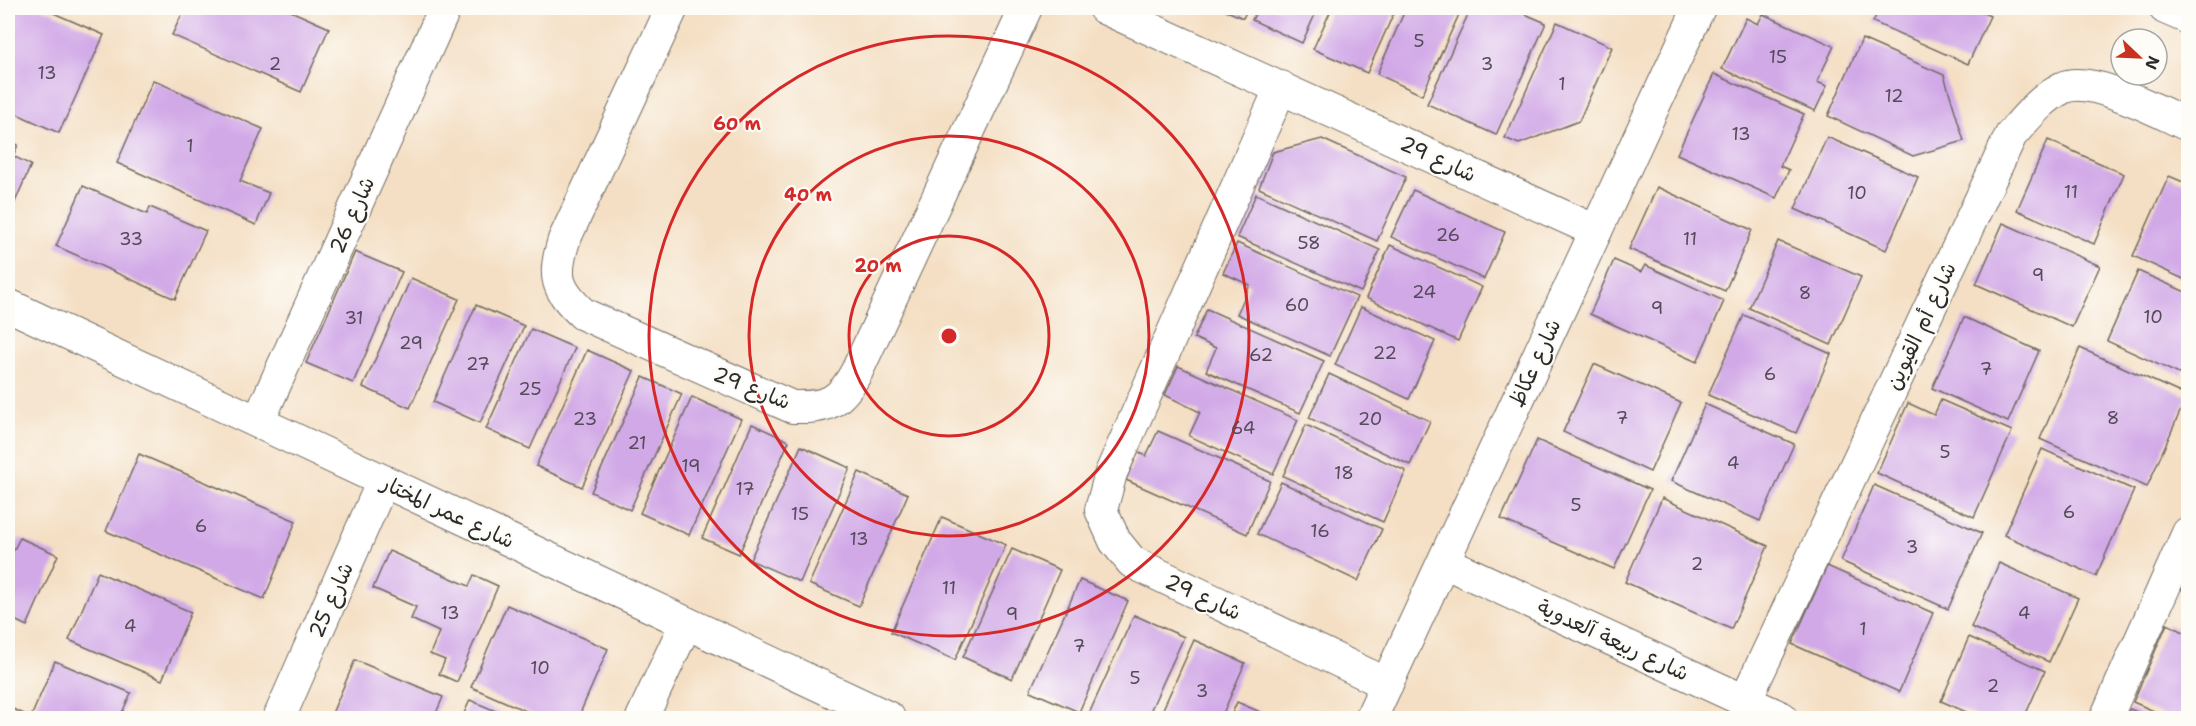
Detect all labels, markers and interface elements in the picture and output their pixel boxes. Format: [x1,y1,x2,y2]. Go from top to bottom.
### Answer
north arrow [2109,27,2169,87]
house number: 5 [1413,29,1425,53]
house number: 15 [1769,45,1787,69]
house number: 2 [269,52,281,76]
house number: 3 [1481,52,1493,76]
text: N [2140,53,2164,73]
house number: 13 [37,61,57,85]
house number: 1 [1558,72,1566,96]
house number: 12 [1884,84,1904,108]
text: 60 m [713,112,761,136]
house number: 13 [1731,122,1751,146]
street label: شارع 29 [1395,129,1481,190]
house number: 1 [186,134,194,158]
street label: شارع 26 [323,172,382,258]
house number: 11 [2064,180,2078,204]
house number: 10 [1847,181,1867,205]
text: 40 m [784,183,832,207]
house number: 26 [1436,223,1460,247]
house number: 33 [119,227,143,251]
house number: 11 [1683,227,1697,251]
house number: 58 [1297,231,1321,255]
text: 20 m [854,254,902,278]
street label: شارع أم القيوين [1879,258,1965,395]
house number: 9 [2032,263,2044,287]
house number: 24 [1412,280,1436,304]
house number: 8 [1799,281,1811,305]
house number: 60 [1285,293,1309,317]
house number: 9 [1651,296,1663,320]
house number: 10 [2143,305,2163,329]
house number: 31 [344,306,364,330]
street label: شارع عكاظ [1502,314,1568,412]
centre of rings [939,326,959,346]
house number: 29 [399,331,423,355]
house number: 22 [1373,341,1397,365]
house number: 62 [1249,343,1273,367]
house number: 27 [466,352,490,376]
house number: 7 [1980,357,1992,381]
street label: شارع 29 [709,360,795,417]
house number: 6 [1764,362,1776,386]
house number: 25 [518,377,542,401]
house number: 7 [1616,406,1628,430]
house number: 8 [2107,406,2119,430]
house number: 23 [573,407,597,431]
house number: 20 [1358,407,1382,431]
house number: 64 [1231,416,1255,440]
house number: 21 [627,431,647,455]
house number: 5 [1939,440,1951,464]
house number: 4 [1727,451,1739,475]
house number: 19 [681,454,701,478]
house number: 18 [1334,461,1354,485]
street label: شارع عمر المختار [375,468,519,556]
house number: 17 [735,477,755,501]
house number: 5 [1570,493,1582,517]
house number: 6 [2063,500,2075,524]
house number: 15 [791,502,809,526]
house number: 6 [195,514,207,538]
house number: 16 [1310,519,1330,543]
house number: 13 [849,527,869,551]
house number: 3 [1906,535,1918,559]
house number: 2 [1691,552,1703,576]
street label: شارع 25 [302,558,361,643]
street label: شارع 29 [1160,567,1246,628]
house number: 11 [942,576,956,600]
street label: شارع ربيعة آلعدوية [1532,593,1693,688]
house number: 13 [440,601,460,625]
house number: 4 [2018,601,2030,625]
house number: 9 [1006,602,1018,626]
house number: 4 [124,614,136,638]
house number: 1 [1859,617,1867,641]
house number: 7 [1073,634,1085,658]
house number: 10 [530,656,550,680]
house number: 5 [1129,666,1141,690]
house number: 2 [1987,674,1999,698]
house number: 3 [1196,679,1208,703]

